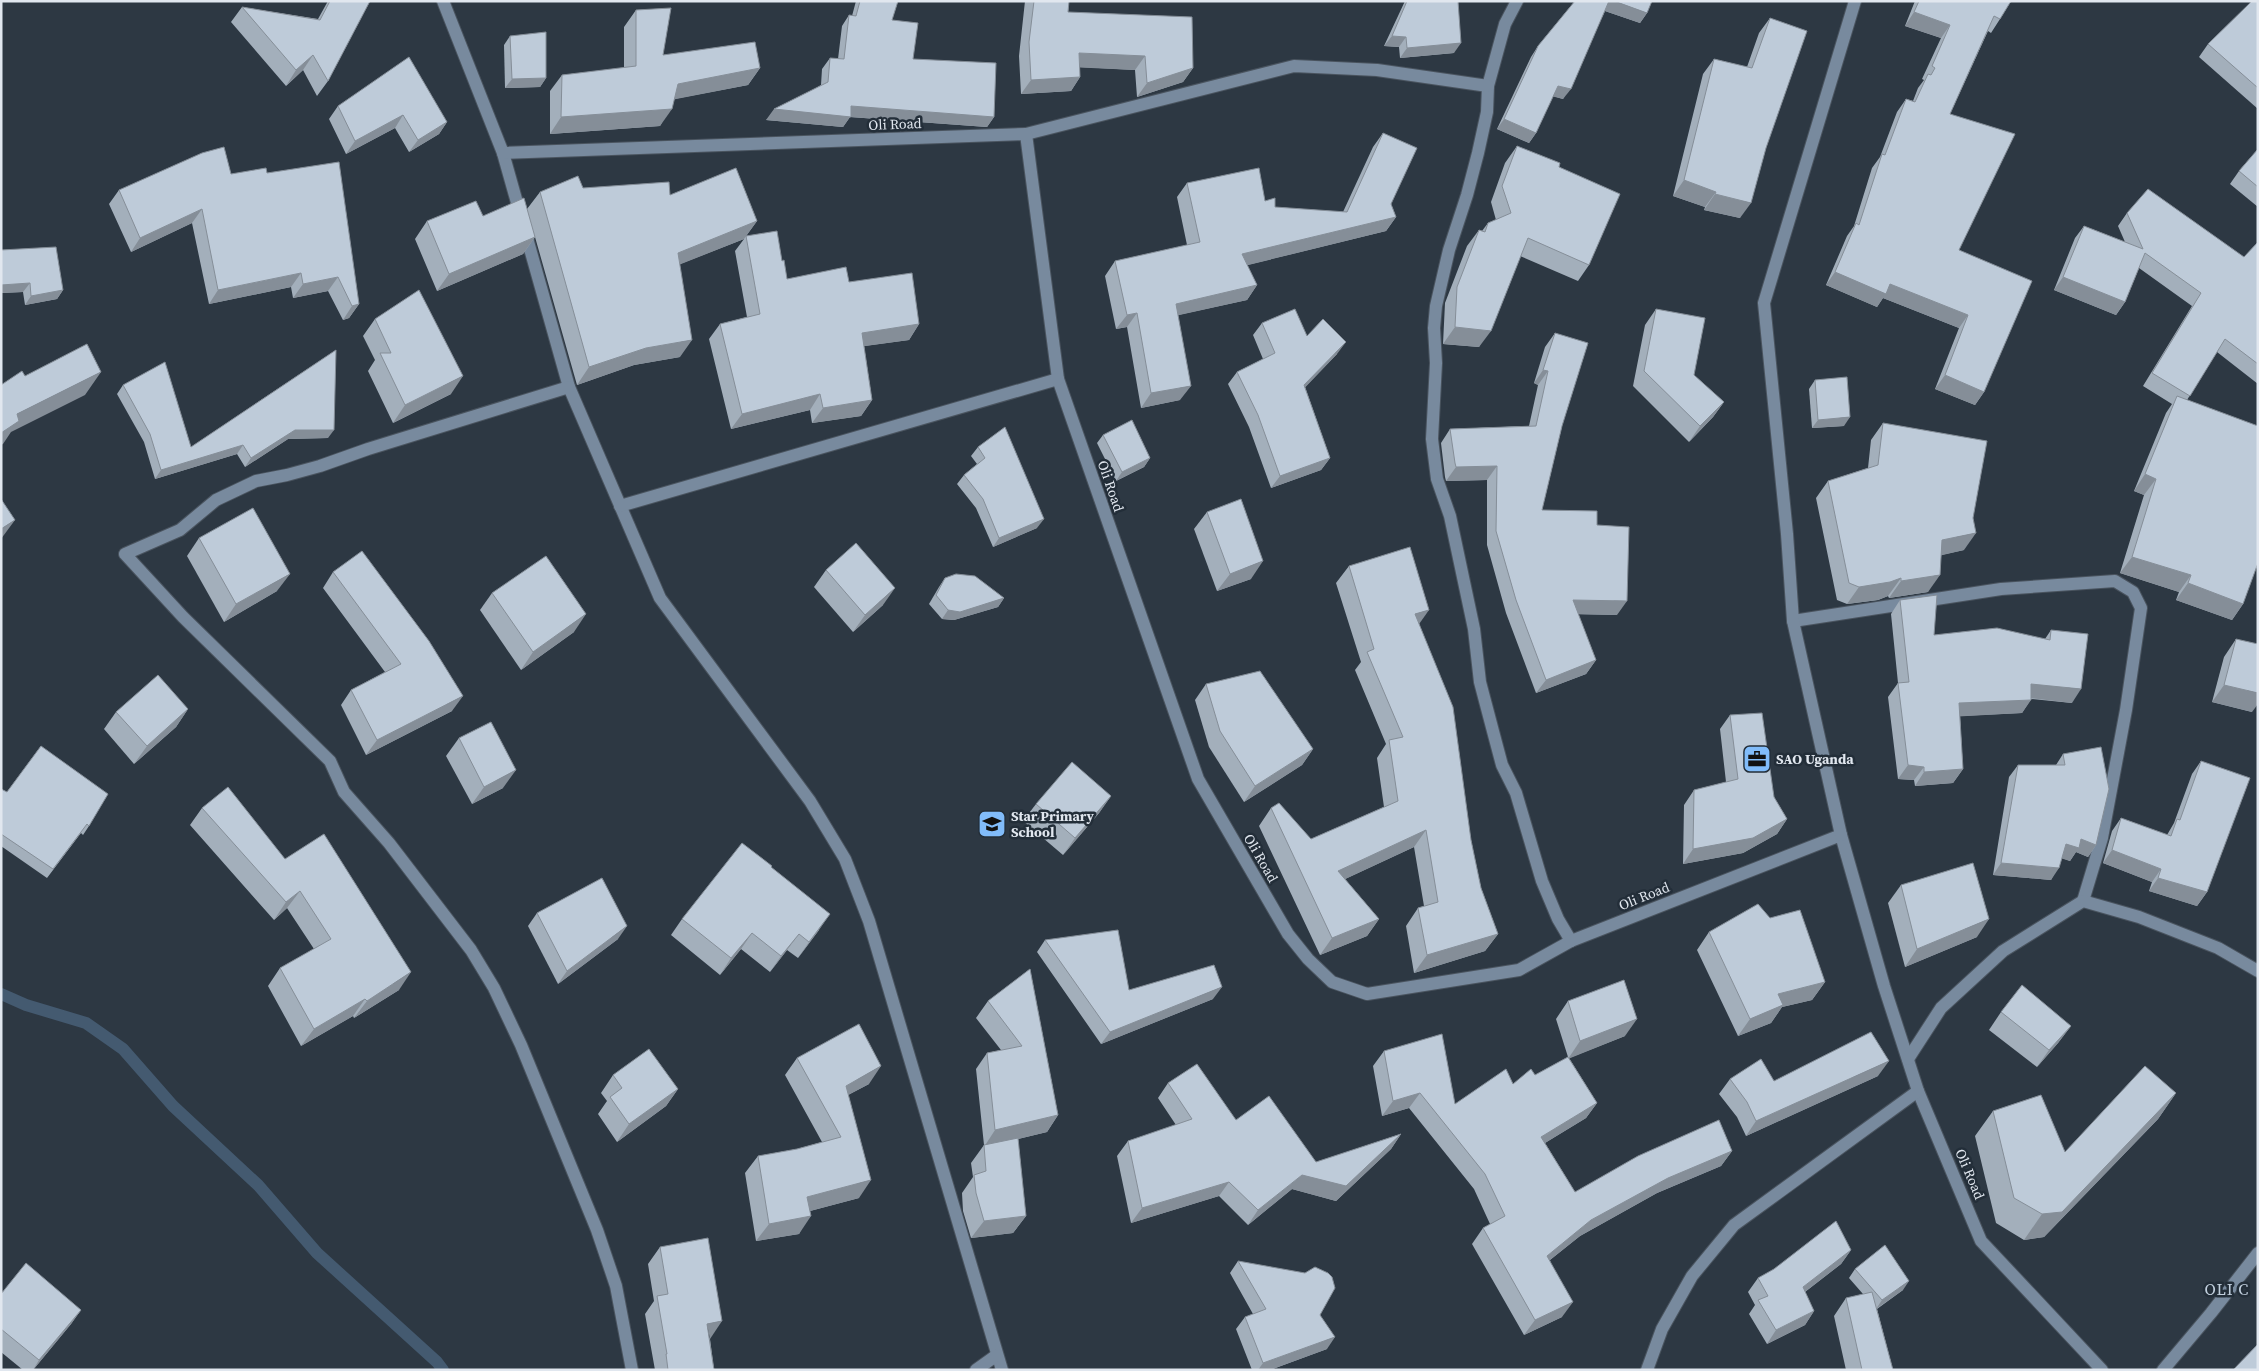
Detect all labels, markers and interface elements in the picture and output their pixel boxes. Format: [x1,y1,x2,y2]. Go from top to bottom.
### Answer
street label: Oli Road [868,113,922,135]
street label: Oli Road [1093,458,1129,514]
office icon: SAO Uganda [1742,744,1772,774]
place label: SAO Uganda [1776,749,1854,769]
place label: Star Primary School [1011,806,1095,842]
school or university icon: Star Primary School [977,809,1007,839]
street label: Oli Road [1239,830,1283,886]
street label: Oli Road [1616,877,1672,915]
street label: Oli Road [1950,1146,1990,1202]
district label: OLI C [2205,1278,2249,1300]

